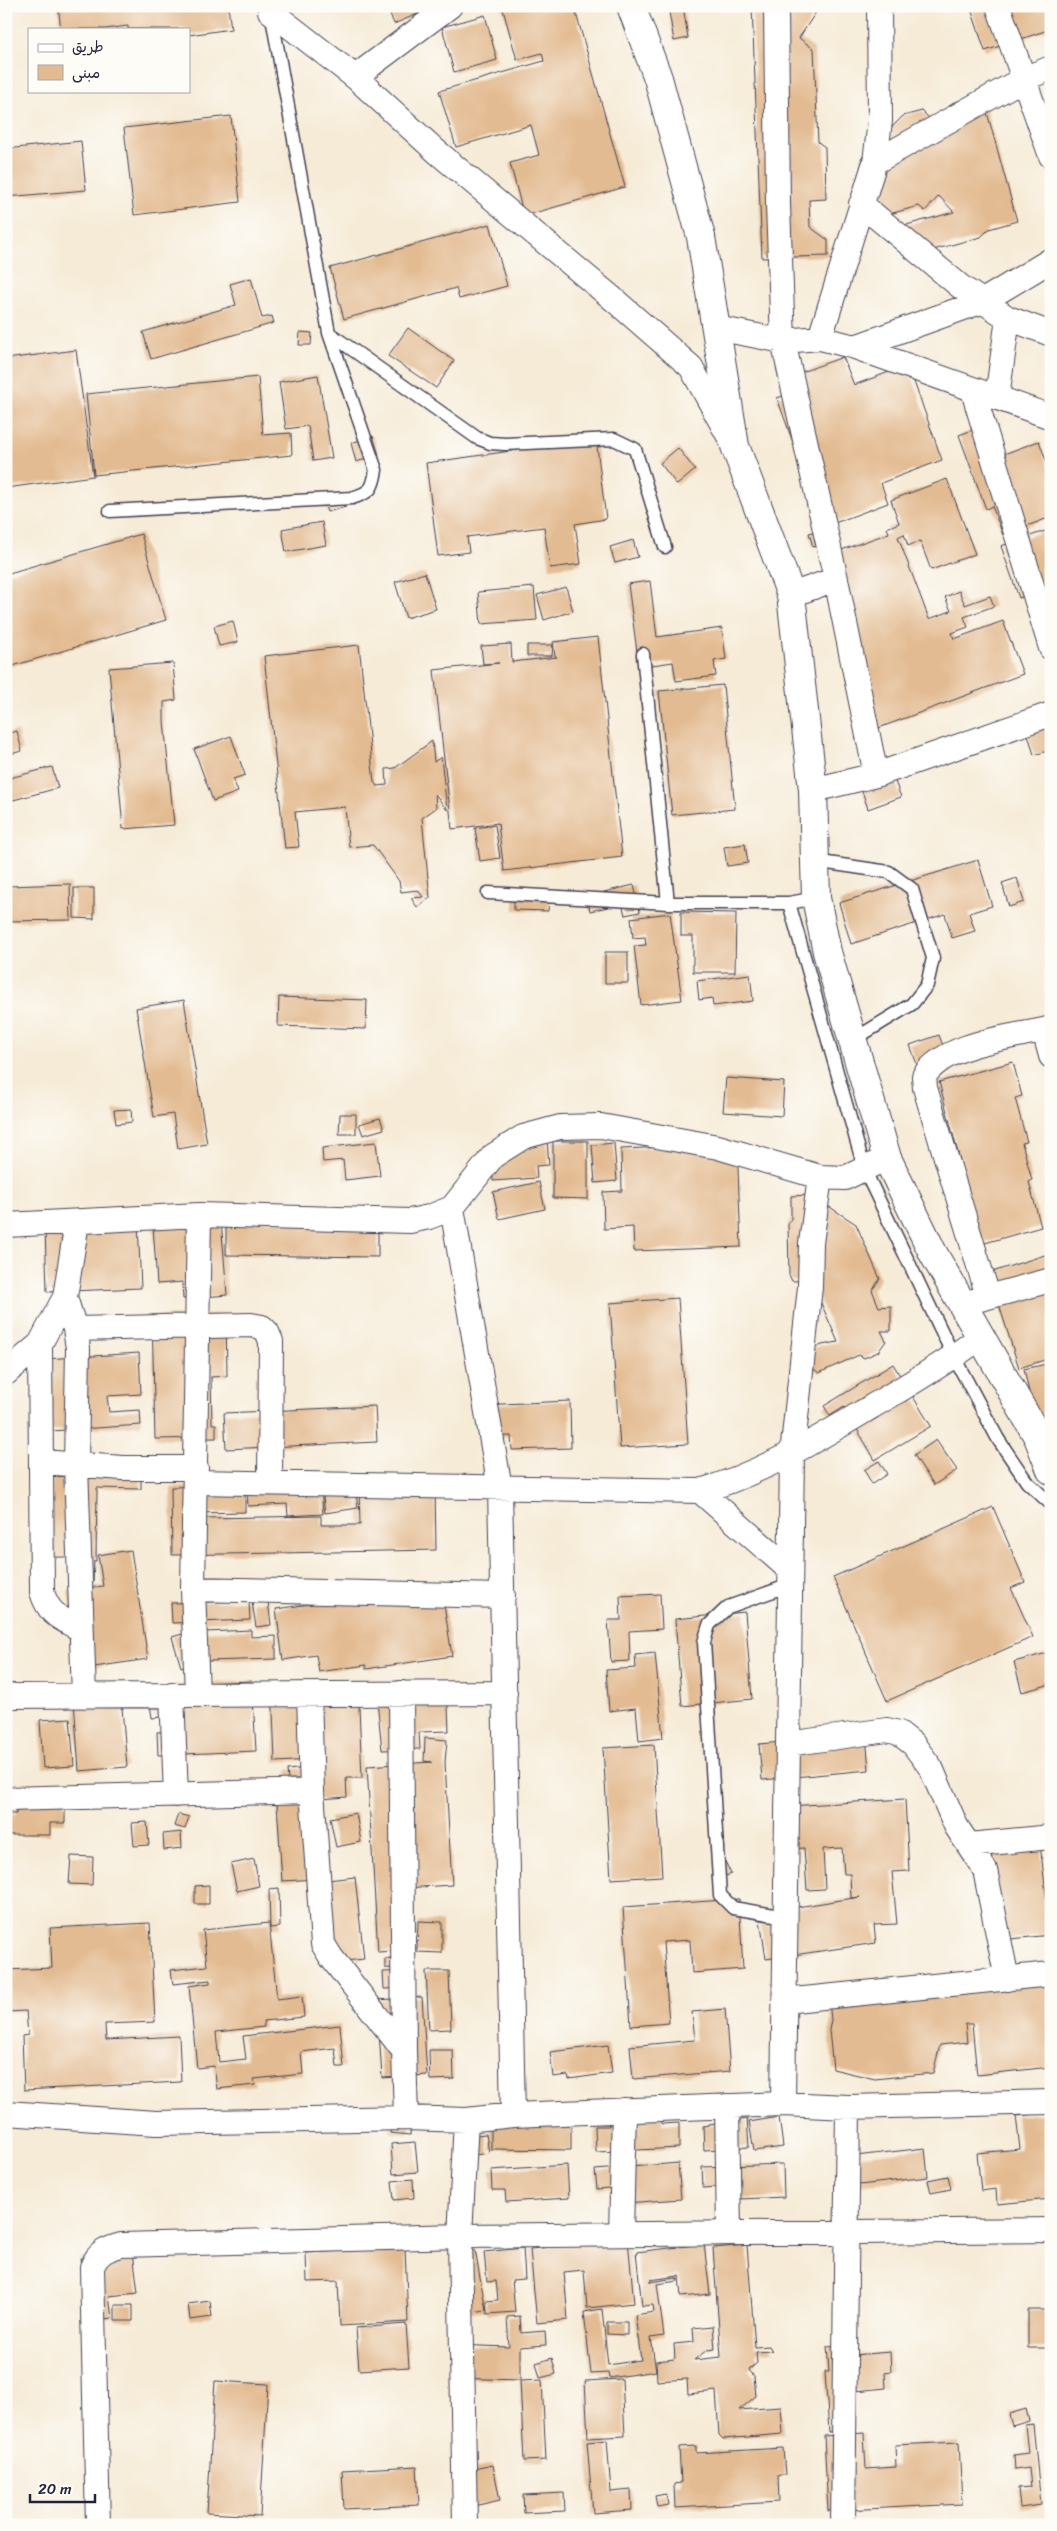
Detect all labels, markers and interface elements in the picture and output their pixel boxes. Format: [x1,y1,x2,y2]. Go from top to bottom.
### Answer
legend [28,28,190,92]
text: طريق [72,34,104,60]
text: مبنى [72,60,100,86]
scale bar [30,2471,95,2503]
text: 20 m [38,2476,72,2502]

